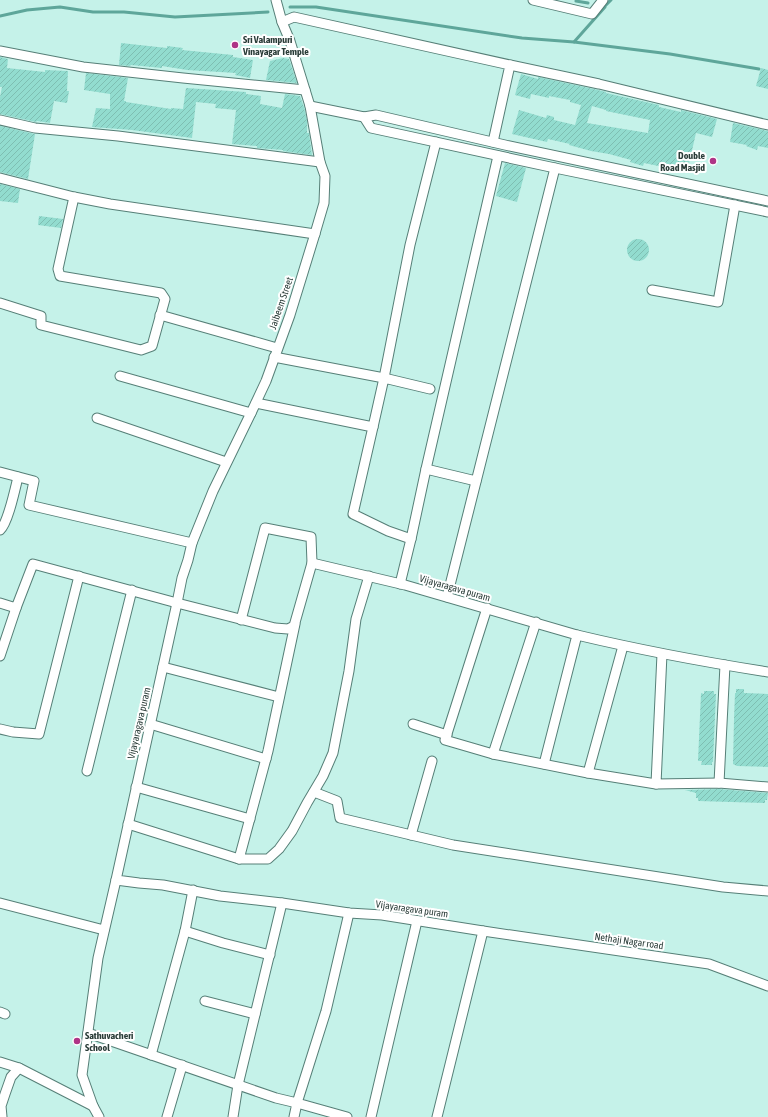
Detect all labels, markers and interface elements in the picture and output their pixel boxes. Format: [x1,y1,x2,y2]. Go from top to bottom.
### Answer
place label: Sri Valampuri Vinayagar Temple [242,34,309,57]
marker: Sri Valampuri Vinayagar Temple [230,40,240,50]
place label: Double Road Masjid [660,150,705,173]
marker: Double Road Masjid [708,156,718,166]
street label: Jaibeem Street [267,275,295,331]
street label: Vijayaragava puram [418,573,492,603]
street label: Vijayaragava puram [125,686,153,760]
street label: Vijayaragava puram [375,898,449,920]
street label: Nethaji Nagar road [594,931,664,951]
place label: Sathuvacheri School [85,1030,133,1053]
marker: Sathuvacheri School [72,1036,82,1046]

